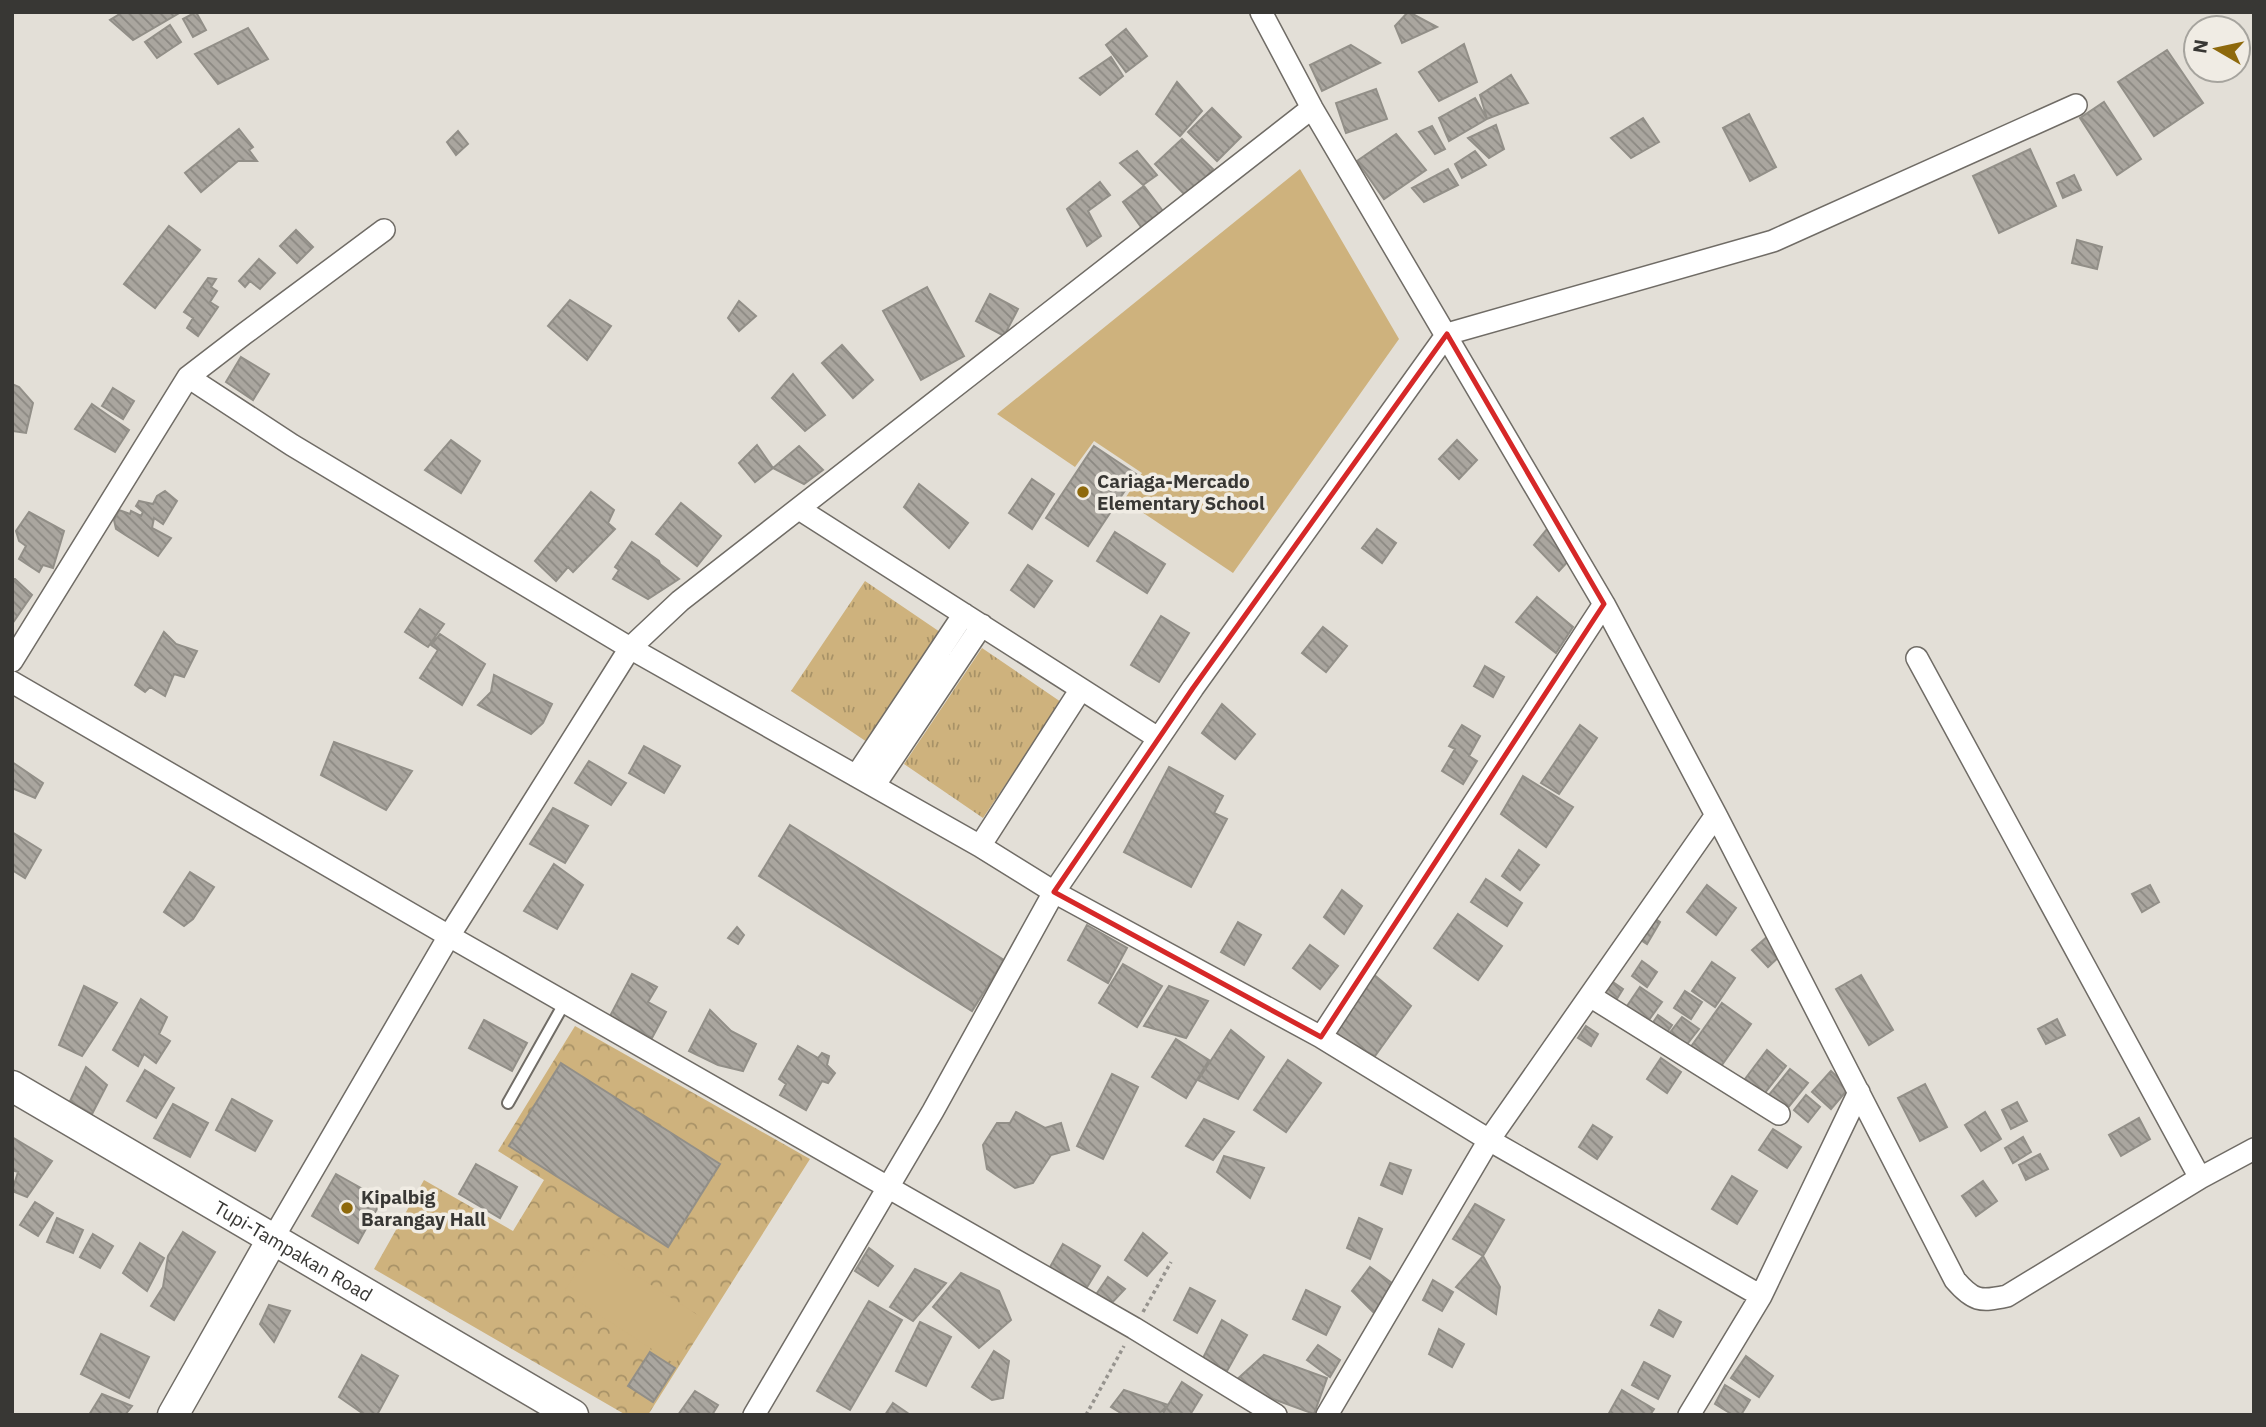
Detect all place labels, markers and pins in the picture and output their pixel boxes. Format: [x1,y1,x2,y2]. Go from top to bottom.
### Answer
place label: Cariaga-Mercado Elementary School [1097,469,1265,515]
marker: Cariaga-Mercado Elementary School [1075,484,1091,500]
place label: Kipalbig Barangay Hall [361,1185,486,1231]
marker: Kipalbig Barangay Hall [339,1200,355,1216]

